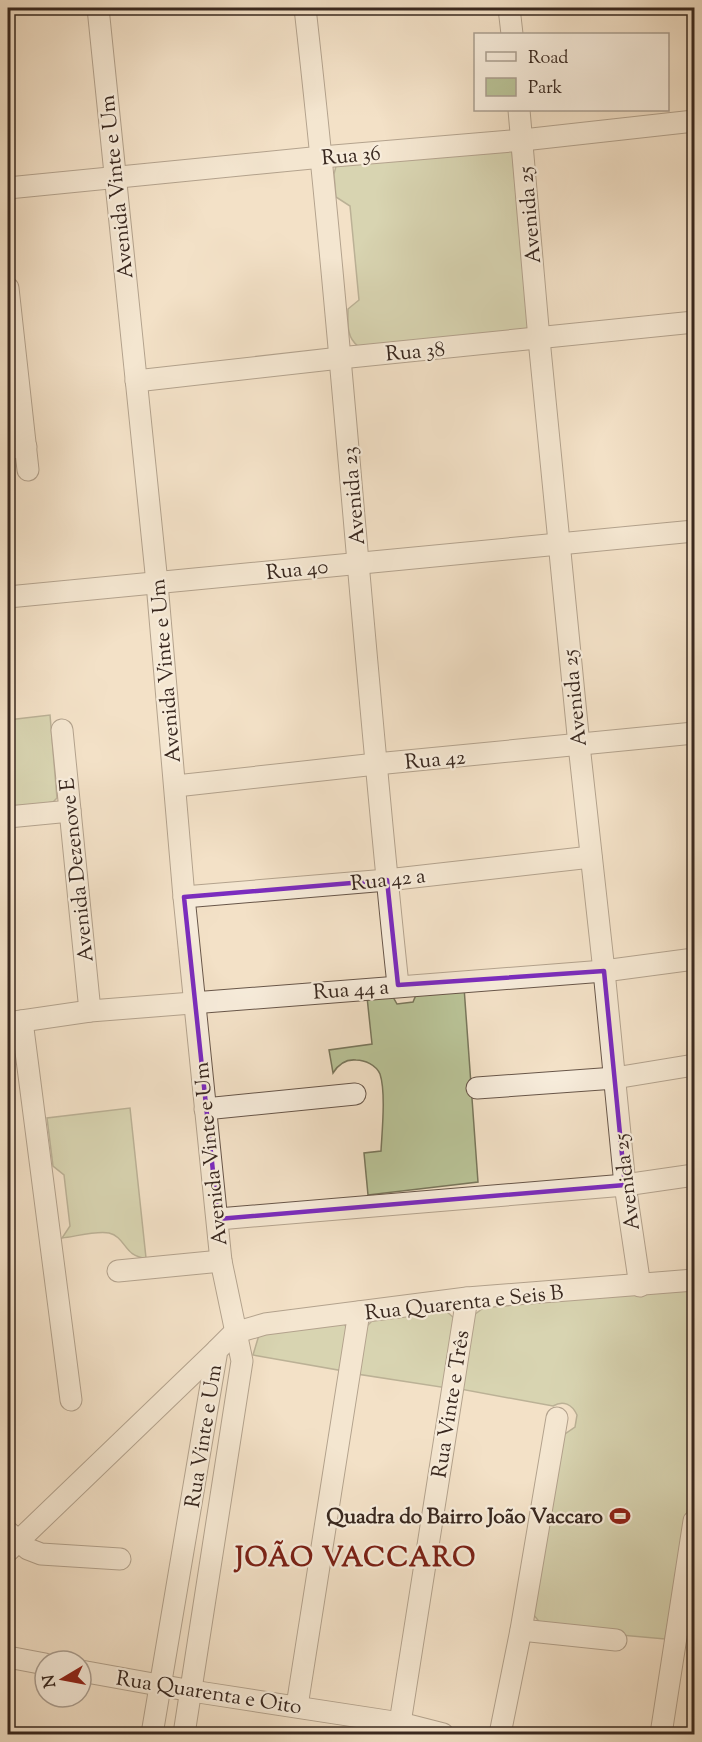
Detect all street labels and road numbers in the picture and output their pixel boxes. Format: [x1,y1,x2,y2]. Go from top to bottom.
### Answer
street label: Avenida Vinte e Um [93,94,143,280]
street label: Rua 36 [320,139,382,175]
street label: Avenida 25 [512,165,550,265]
street label: Rua 38 [384,335,446,371]
street label: Avenida 23 [336,445,374,546]
street label: Rua 40 [265,553,330,589]
street label: Avenida Vinte e Um [144,578,190,764]
street label: Avenida 25 [556,648,596,748]
street label: Rua 42 [403,743,467,779]
street label: Avenida Dezenove E [53,776,103,963]
street label: Rua 42 a [349,862,428,900]
street label: Rua 44 a [312,973,390,1009]
street label: Avenida Vinte e Um [187,1061,237,1247]
street label: Avenida 25 [607,1132,649,1232]
street label: Rua Quarenta e Seis B [363,1279,565,1329]
street label: Rua Vinte e Três [425,1328,478,1480]
street label: Rua Vinte e Um [179,1362,231,1510]
street label: Rua Quarenta e Oito [114,1664,304,1723]

